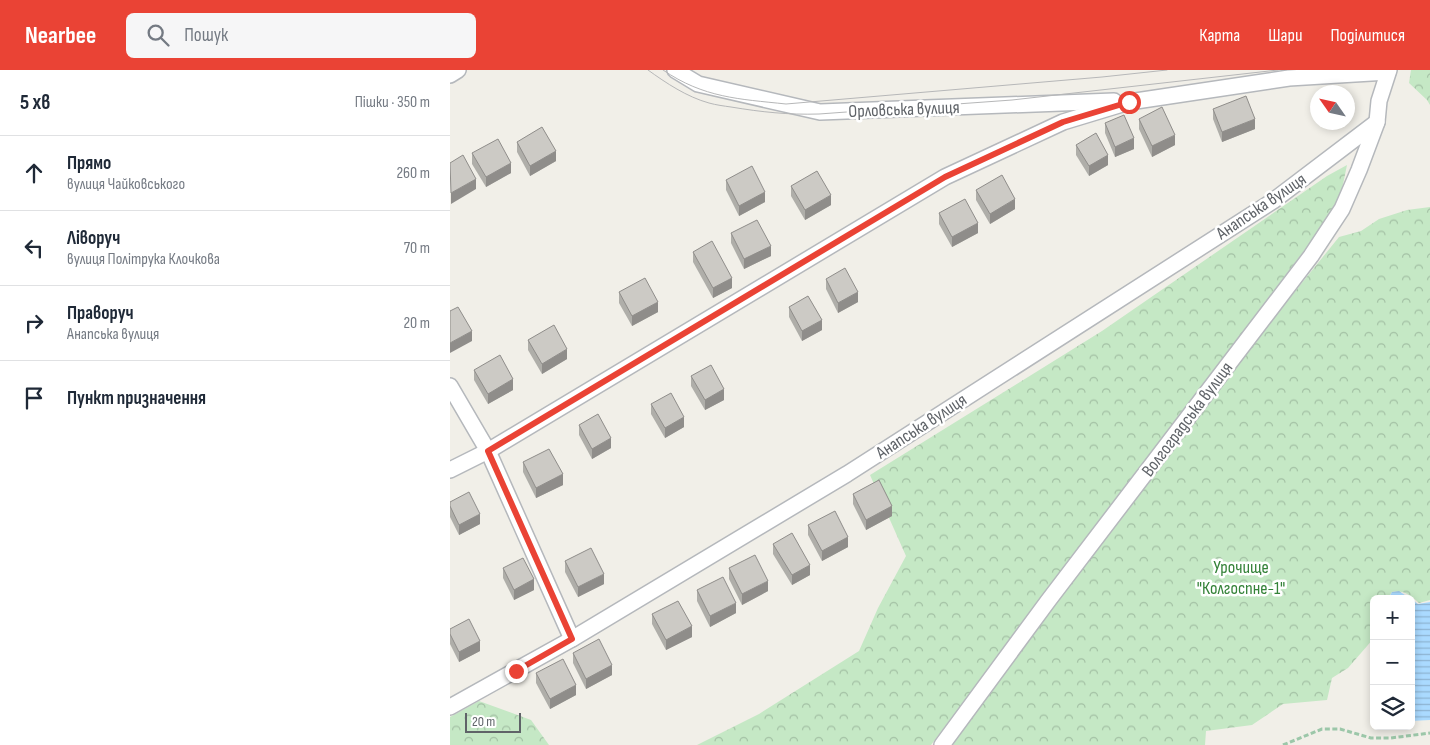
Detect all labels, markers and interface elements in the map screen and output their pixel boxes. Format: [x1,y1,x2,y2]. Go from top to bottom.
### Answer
search box [126,13,476,58]
text: Nearbee [25,21,96,50]
icon: search [144,21,172,49]
text: Пошук [184,24,228,47]
text: Карта [1199,25,1240,46]
text: Шари [1268,25,1302,46]
text: Поділитися [1330,25,1405,46]
north arrow [1310,85,1355,130]
text: 5 хв [20,90,50,115]
route start [1118,91,1141,114]
text: Пішки · 350 m [355,93,430,112]
street label: Орловська вулиця [848,97,960,122]
text: Прямо [67,152,111,175]
icon: ahead [20,159,48,187]
text: 260 m [396,164,430,183]
street label: Анапська вулиця [1212,169,1310,245]
text: вулиця Чайковського [67,175,185,194]
text: Ліворуч [67,227,120,250]
icon: left [20,234,48,262]
text: 70 m [404,239,430,258]
text: вулиця Політрука Клочкова [67,250,220,269]
text: Праворуч [67,302,134,325]
icon: right [20,309,48,337]
text: 20 m [403,314,430,333]
text: Анапська вулиця [67,325,159,344]
street label: Волгоградська вулиця [1137,358,1237,481]
icon: arrive [20,384,48,412]
text: Пункт призначення [67,387,206,410]
street label: Анапська вулиця [871,389,971,464]
park label: Урочище "Колгоспне-1" [1197,557,1285,599]
map controls [1370,595,1415,730]
button: + [1370,595,1415,640]
button: − [1370,640,1415,685]
route end [505,660,528,683]
button: layers [1370,685,1415,730]
scale bar [465,710,521,733]
text: 20 m [472,713,495,730]

